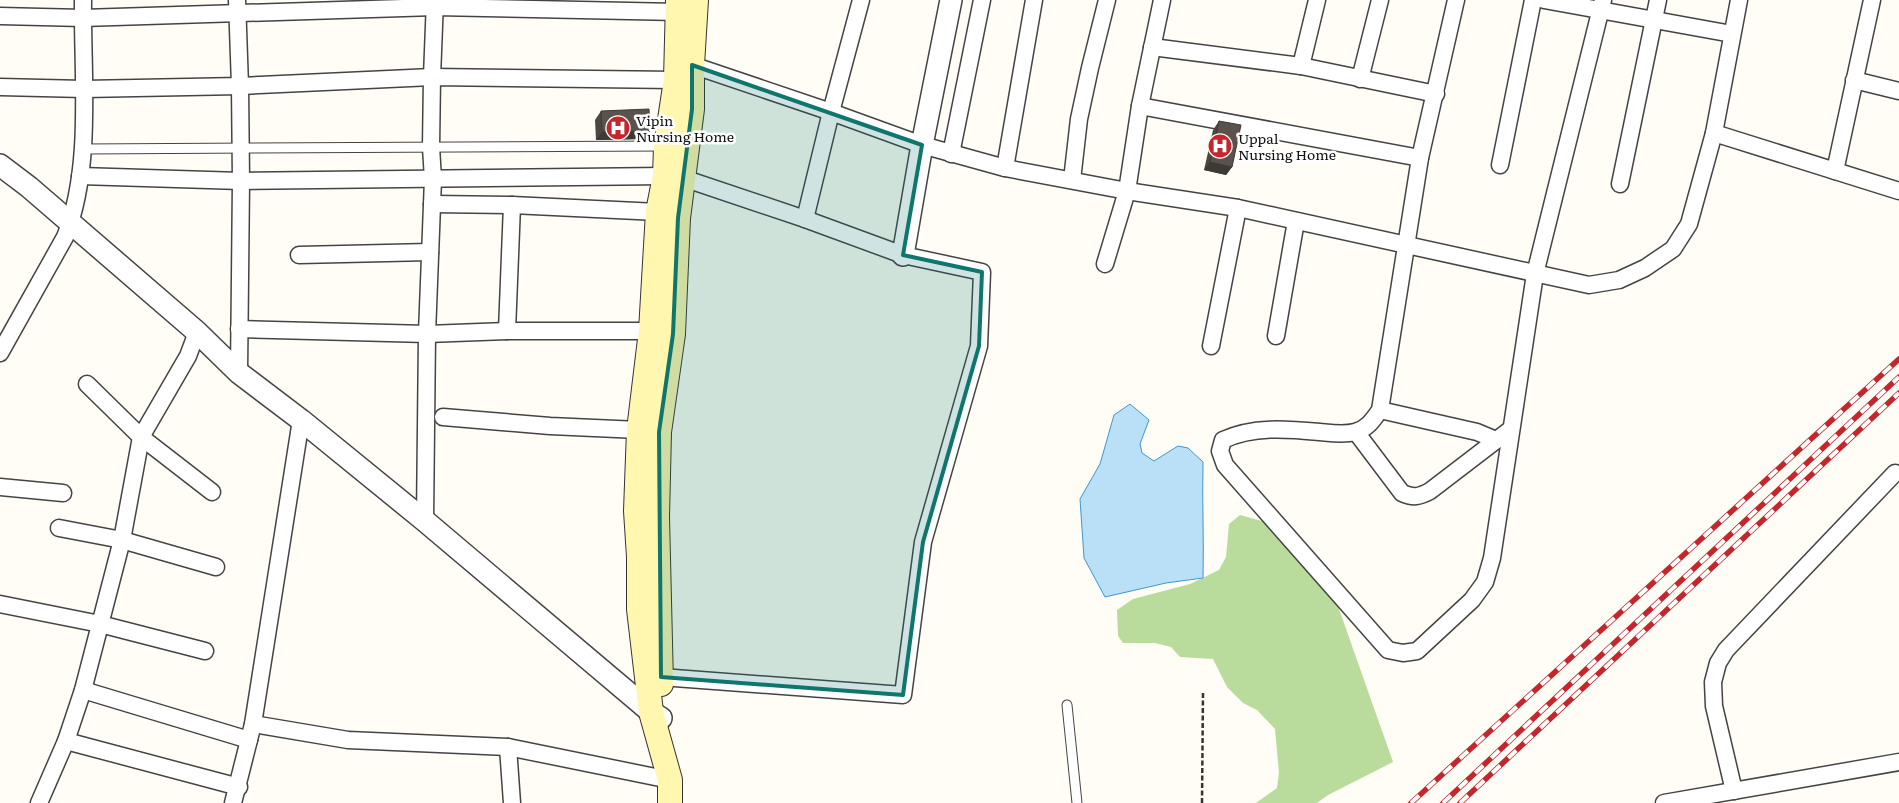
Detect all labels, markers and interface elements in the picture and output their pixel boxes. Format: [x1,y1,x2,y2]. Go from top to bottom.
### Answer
place label: Vipin Nursing Home [636,110,734,146]
hospital icon: Vipin Nursing Home [605,115,631,141]
place label: Uppal Nursing Home [1238,128,1336,164]
hospital icon: Uppal Nursing Home [1207,133,1233,159]

